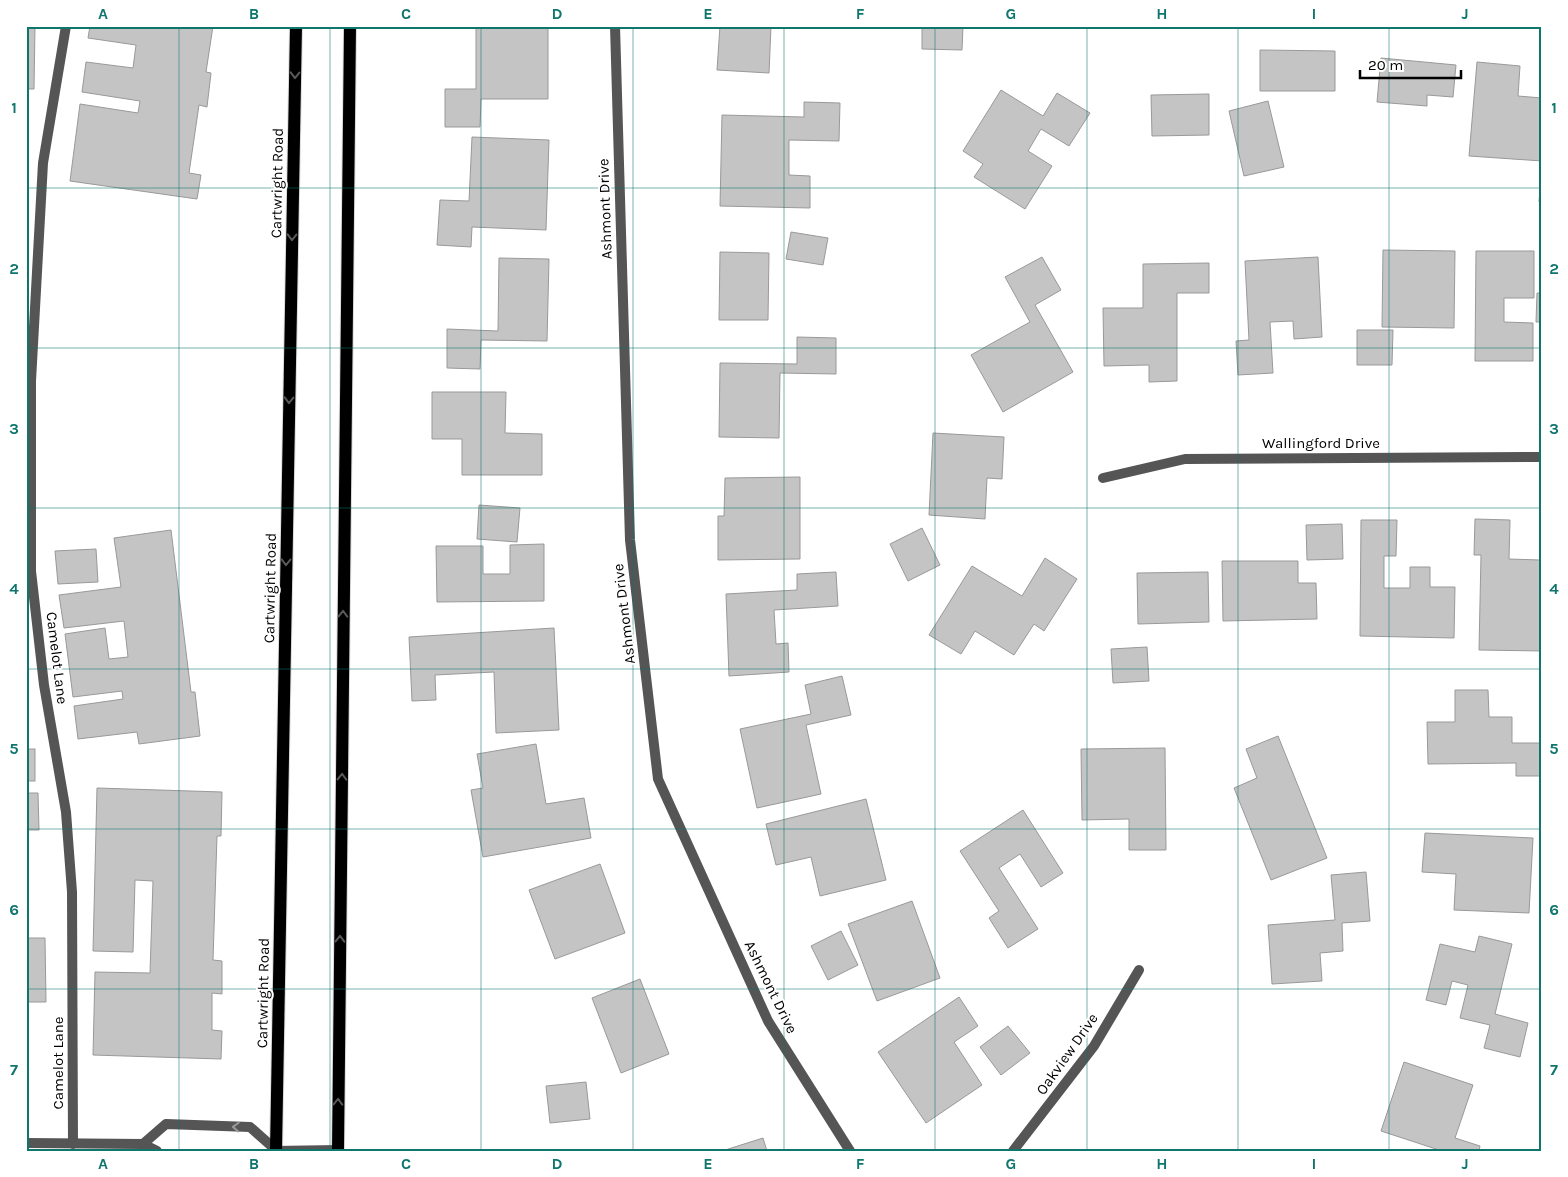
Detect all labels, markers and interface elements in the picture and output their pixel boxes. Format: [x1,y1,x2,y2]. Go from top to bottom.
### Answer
text: A [98,4,108,23]
text: B [249,4,259,23]
text: C [401,4,411,23]
text: D [552,4,563,23]
text: E [703,4,713,23]
text: F [856,4,865,23]
text: G [1006,4,1016,23]
text: H [1156,4,1168,23]
text: I [1312,4,1316,23]
text: J [1461,4,1469,23]
scale bar [1360,48,1462,80]
text: 20 m [1368,56,1403,74]
one-way arrow [290,72,300,79]
text: 1 [11,98,17,117]
text: 1 [1551,98,1557,117]
street label: Cartwright Road [267,128,287,238]
street label: Ashmont Drive [594,158,616,260]
one-way arrow [287,234,297,242]
text: 2 [9,259,19,278]
text: 2 [1549,259,1559,278]
one-way arrow [284,396,294,404]
text: 3 [9,419,19,438]
text: 3 [1549,419,1559,438]
street label: Wallingford Drive [1262,434,1380,452]
street label: Cartwright Road [260,533,280,643]
one-way arrow [281,559,292,567]
street label: Ashmont Drive [609,563,639,665]
text: 4 [9,579,19,598]
text: 4 [1549,579,1559,598]
one-way arrow [338,610,348,618]
street label: Camelot Lane [42,611,72,705]
text: 5 [9,739,19,758]
text: 5 [1549,739,1559,758]
one-way arrow [337,772,347,780]
text: 6 [9,900,19,919]
text: 6 [1549,900,1559,919]
one-way arrow [335,935,345,942]
street label: Cartwright Road [253,938,273,1048]
street label: Ashmont Drive [741,938,801,1036]
street label: Oakview Drive [1032,1010,1102,1098]
street label: Camelot Lane [49,1017,67,1109]
text: 7 [10,1060,18,1079]
text: 7 [1550,1060,1558,1079]
one-way arrow [333,1097,343,1105]
one-way arrow [232,1121,240,1132]
text: A [98,1154,108,1173]
text: B [249,1154,259,1173]
text: C [401,1154,411,1173]
text: D [552,1154,563,1173]
text: E [703,1154,713,1173]
text: F [856,1154,865,1173]
text: G [1006,1154,1016,1173]
text: H [1156,1154,1168,1173]
text: I [1312,1154,1316,1173]
text: J [1461,1154,1469,1173]

